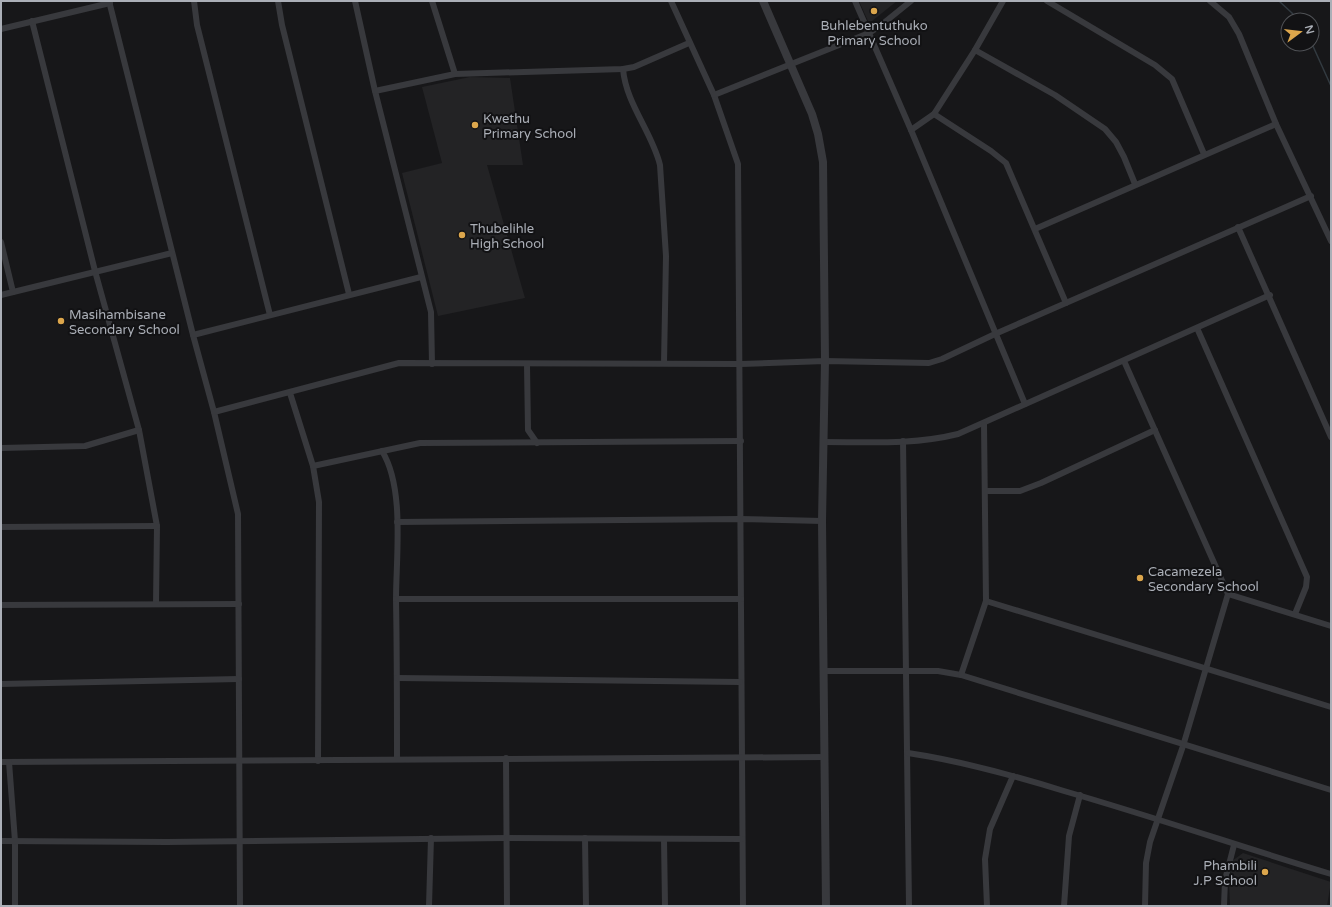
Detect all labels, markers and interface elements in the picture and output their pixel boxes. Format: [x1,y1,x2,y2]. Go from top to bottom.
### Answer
marker: Buhlebentuthuko Primary School [869,6,879,16]
north arrow [1280,12,1320,52]
place label: Buhlebentuthuko Primary School [820,18,928,49]
text: N [1302,24,1317,35]
place label: Kwethu Primary School [483,111,576,142]
marker: Kwethu Primary School [470,120,480,130]
place label: Thubelihle High School [470,221,544,252]
marker: Thubelihle High School [457,230,467,240]
place label: Masihambisane Secondary School [69,307,180,338]
marker: Masihambisane Secondary School [56,316,66,326]
place label: Cacamezela Secondary School [1148,564,1259,595]
marker: Cacamezela Secondary School [1135,573,1145,583]
place label: Phambili J.P School [1194,858,1257,889]
marker: Phambili J.P School [1260,867,1270,877]

